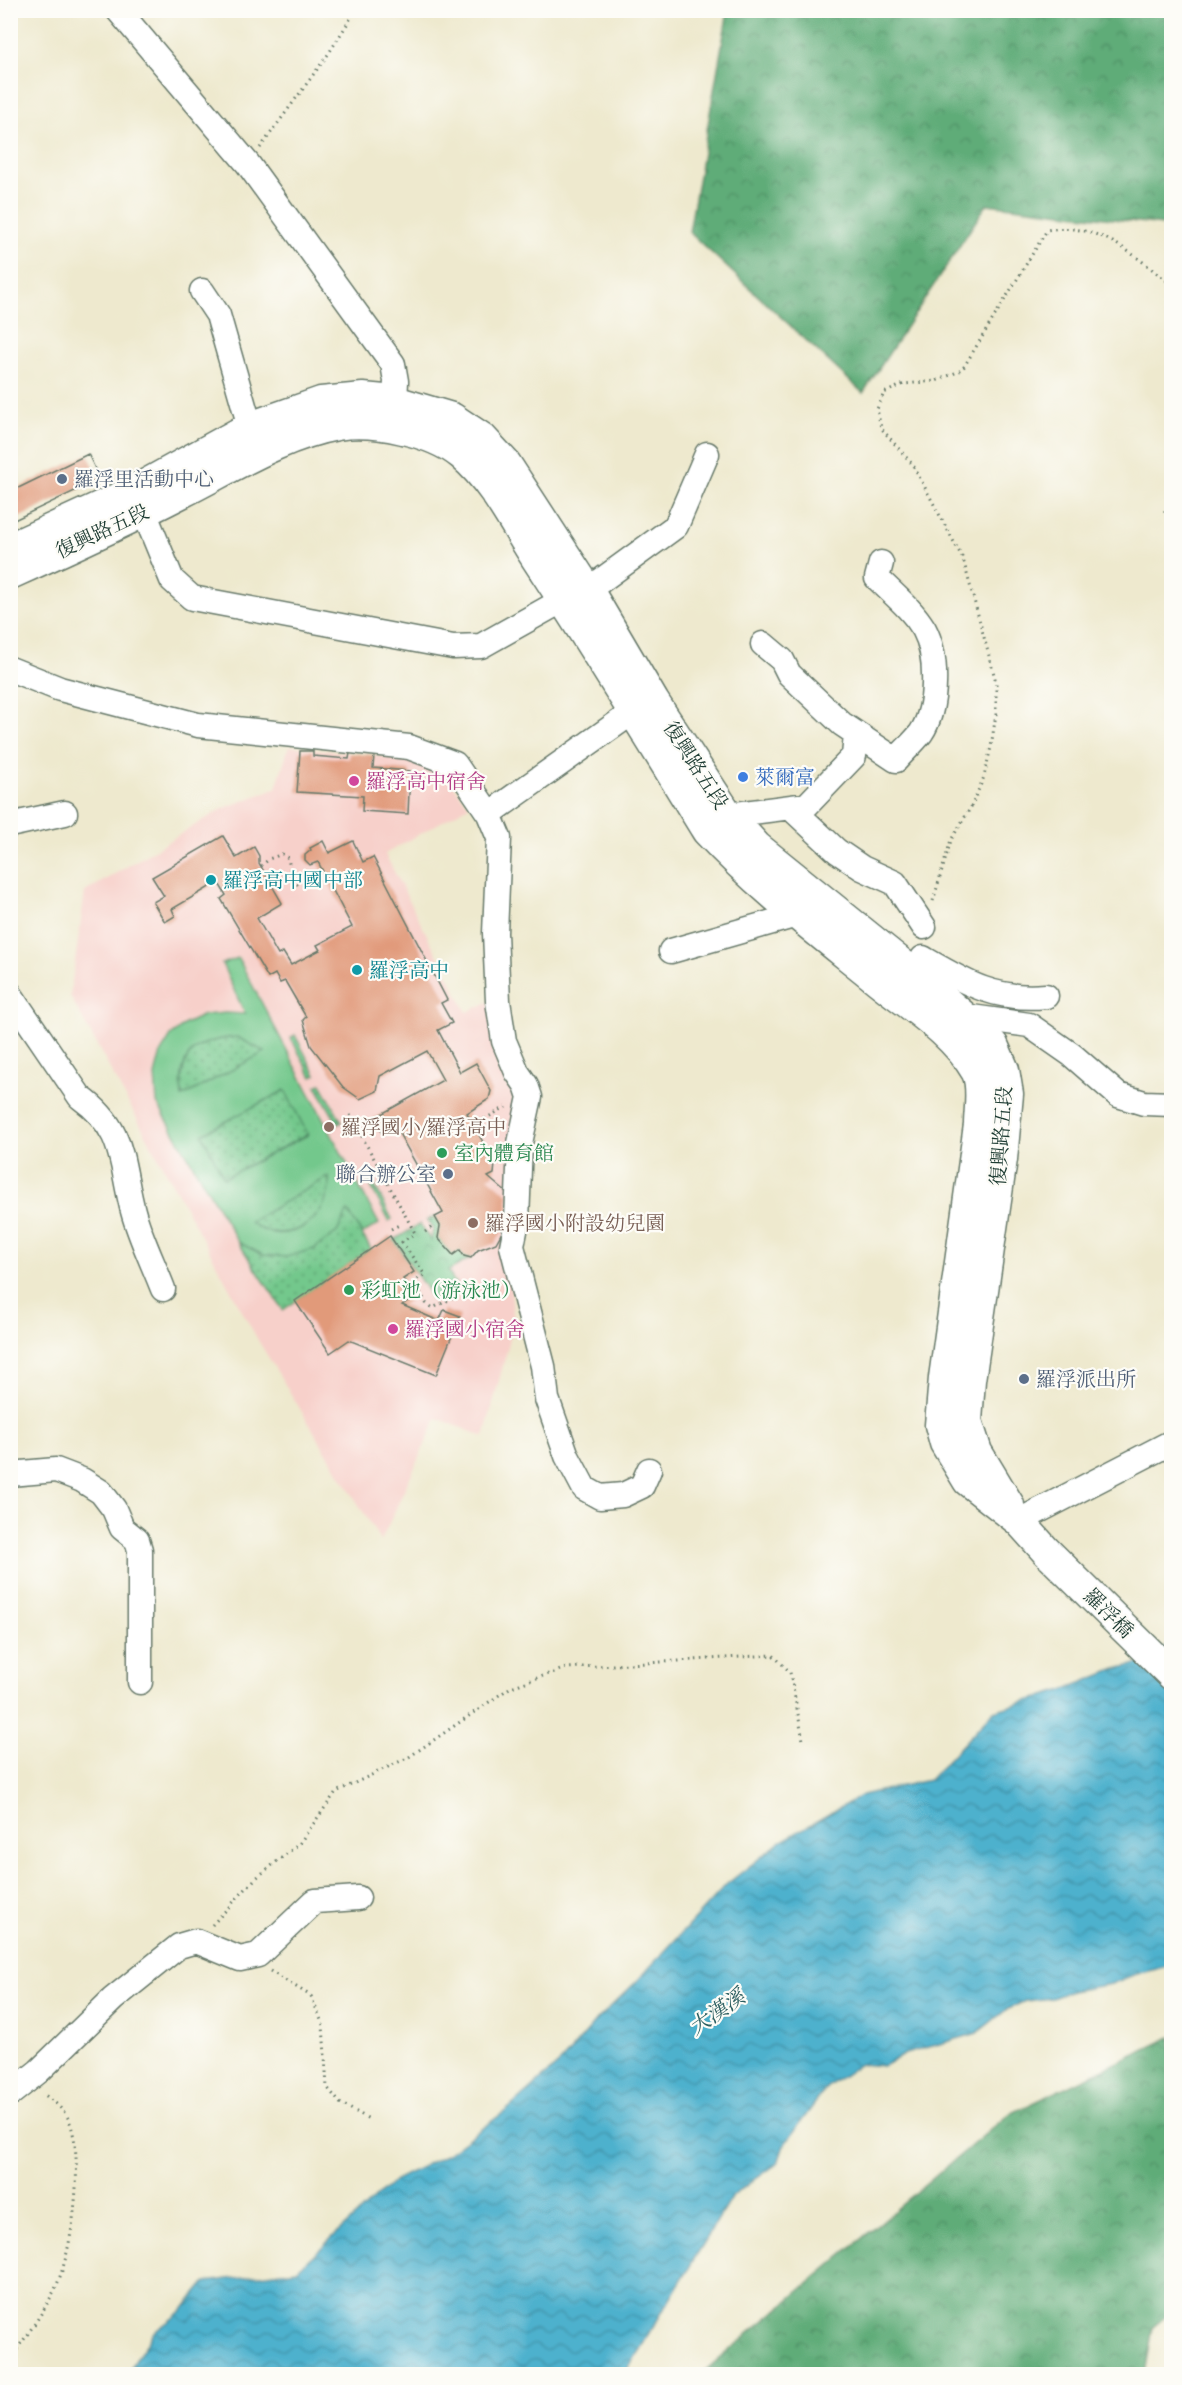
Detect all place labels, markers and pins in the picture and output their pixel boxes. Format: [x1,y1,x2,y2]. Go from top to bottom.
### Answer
place label: 羅浮里活動中心 [74,467,214,492]
marker: 羅浮里活動中心 [55,472,69,486]
place label: 萊爾富 [755,765,815,790]
place label: 羅浮高中宿舍 [366,769,486,794]
marker: 萊爾富 [736,770,750,784]
marker: 羅浮高中宿舍 [347,774,361,788]
place label: 羅浮高中國中部 [223,868,363,893]
marker: 羅浮高中國中部 [204,873,218,887]
place label: 羅浮高中 [369,958,449,983]
marker: 羅浮高中 [350,963,364,977]
place label: 羅浮國小/羅浮高中 [341,1115,506,1140]
marker: 羅浮國小/羅浮高中 [322,1120,336,1134]
place label: 室內體育館 [454,1141,554,1166]
marker: 室內體育館 [435,1146,449,1160]
place label: 聯合辦公室 [336,1162,436,1187]
marker: 聯合辦公室 [441,1167,455,1181]
place label: 羅浮國小附設幼兒園 [485,1211,665,1236]
marker: 羅浮國小附設幼兒園 [466,1216,480,1230]
place label: 彩虹池（游泳池） [361,1278,521,1303]
marker: 彩虹池（游泳池） [342,1283,356,1297]
place label: 羅浮國小宿舍 [405,1317,525,1342]
marker: 羅浮國小宿舍 [386,1322,400,1336]
place label: 羅浮派出所 [1036,1367,1136,1392]
marker: 羅浮派出所 [1017,1372,1031,1386]

